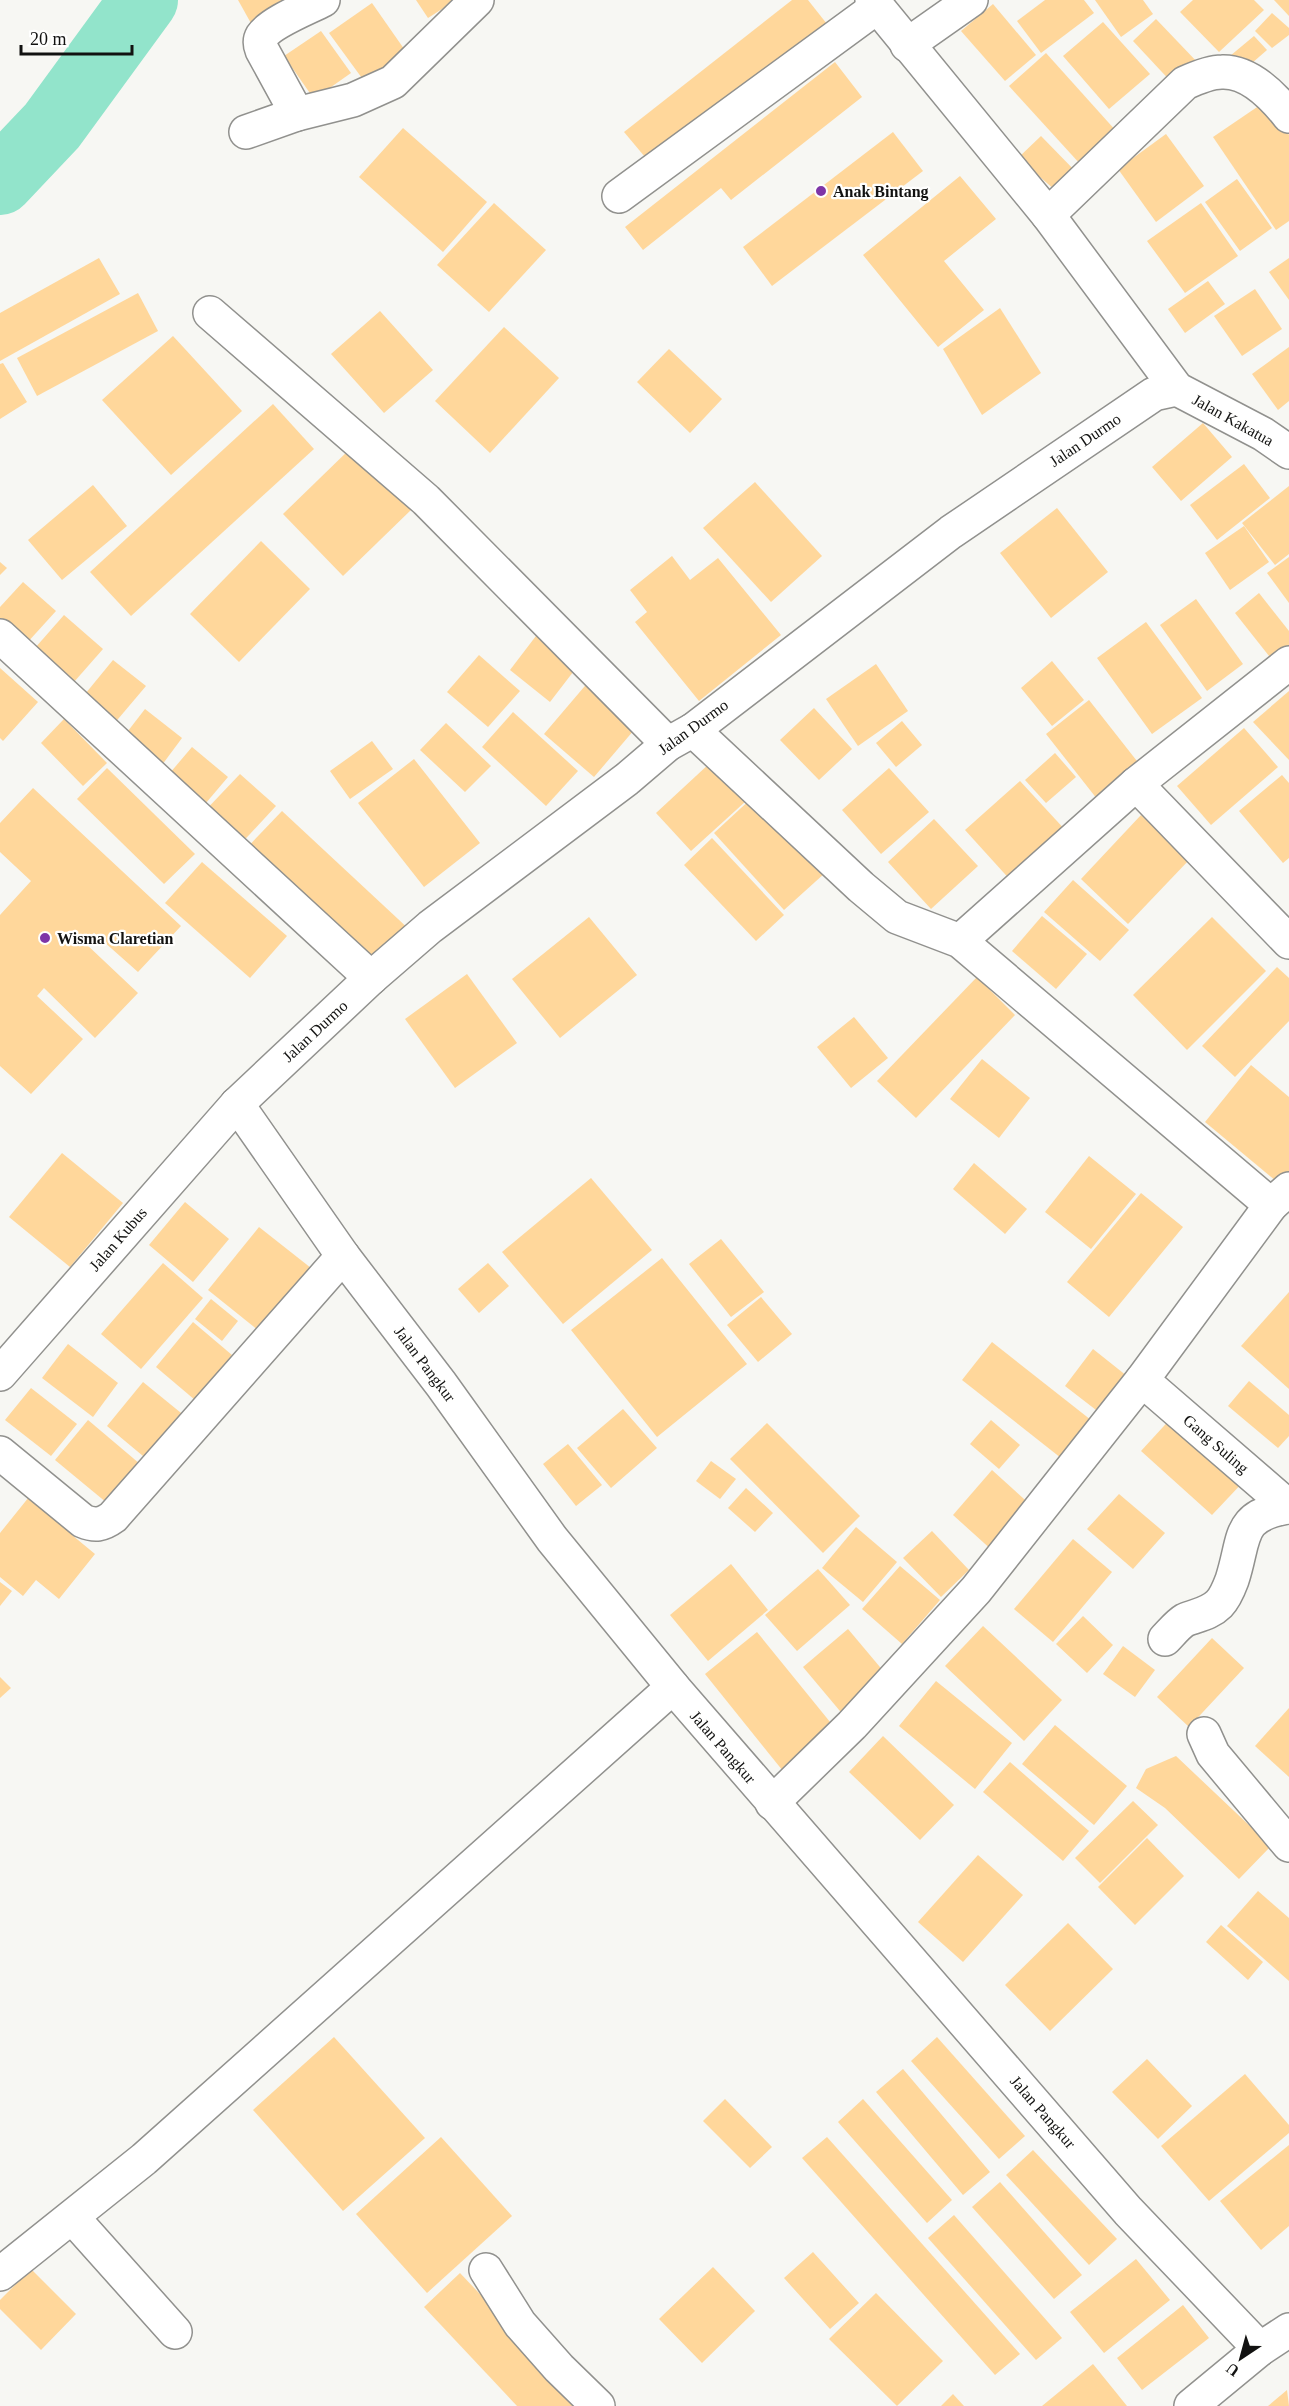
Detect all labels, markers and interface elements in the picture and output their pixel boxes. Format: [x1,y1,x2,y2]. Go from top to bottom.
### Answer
scale bar [21,18,132,56]
text: 20 m [30,29,67,49]
place label: Anak Bintang [833,183,929,201]
marker: Anak Bintang [814,184,828,198]
street label: Jalan Kakatua [1189,391,1277,449]
street label: Jalan Durmo [1046,410,1124,470]
street label: Jalan Durmo [655,696,731,758]
place label: Wisma Claretian [57,930,173,947]
marker: Wisma Claretian [38,931,52,945]
street label: Jalan Durmo [279,997,351,1065]
street label: Jalan Kubus [86,1204,150,1274]
street label: Jalan Pangkur [390,1323,459,1406]
street label: Gang Suling [1179,1411,1252,1478]
street label: Jalan Pangkur [686,1707,759,1788]
street label: Jalan Pangkur [1006,2072,1079,2153]
north arrow [1211,2328,1271,2388]
text: U [1222,2359,1242,2380]

